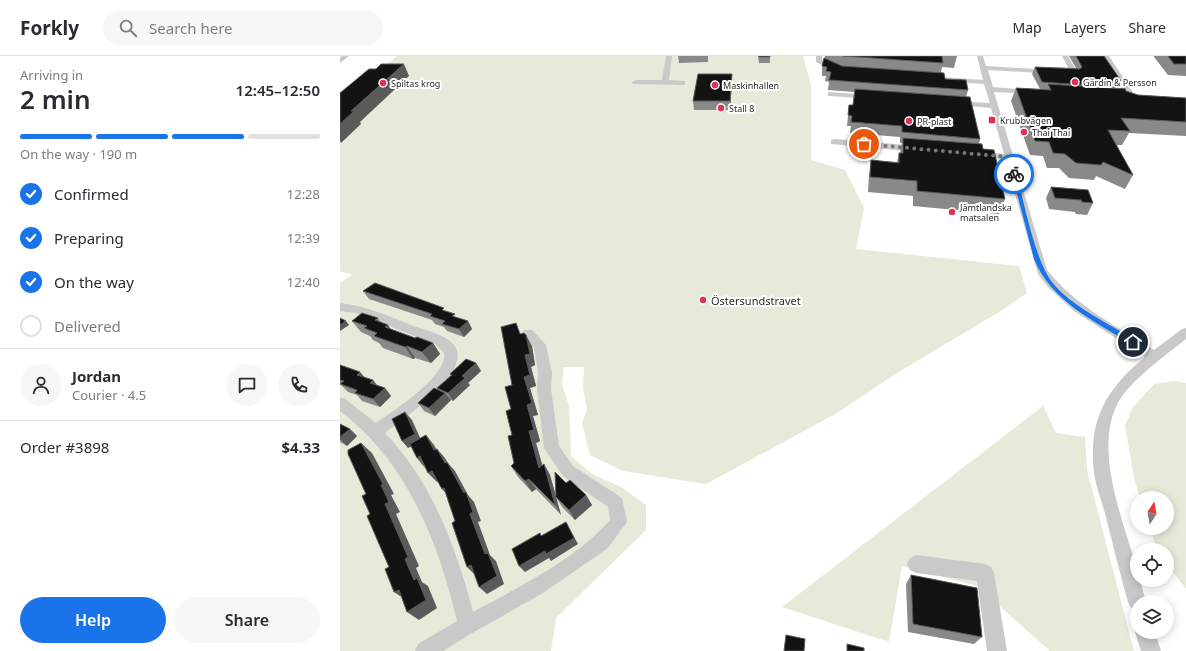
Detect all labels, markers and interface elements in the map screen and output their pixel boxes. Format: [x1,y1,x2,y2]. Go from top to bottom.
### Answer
search box [103,10,383,46]
text: Forkly [20,15,79,41]
icon: search [117,17,139,39]
text: Search here [149,18,233,38]
text: Map [1013,18,1042,37]
text: Layers [1064,18,1106,37]
text: Share [1128,18,1166,37]
text: Arriving in [20,66,83,84]
place label: Gärdin & Persson [1083,76,1157,89]
place label: Spiltas krog [391,77,440,90]
marker: Gärdin & Persson [1070,77,1080,87]
marker: Spiltas krog [378,78,388,88]
place label: Maskinhallen [723,79,779,92]
text: 12:45–12:50 [236,80,320,100]
marker: Maskinhallen [710,80,720,90]
text: 2 min [20,81,91,117]
place label: Stall 8 [729,102,754,115]
marker: Stall 8 [716,103,726,113]
place label: Krubbvägen [1000,114,1052,127]
place label: PR-plast [917,115,952,128]
marker: Krubbvägen [987,115,997,125]
marker: PR-plast [904,116,914,126]
place label: Thai Thai [1032,126,1070,139]
pin [847,127,881,161]
marker: Thai Thai [1019,127,1029,137]
icon: bag [853,133,875,155]
text: On the way · 190 m [20,145,137,163]
courier [994,154,1034,194]
icon: bike [1003,163,1025,185]
icon: check [20,183,42,205]
text: Confirmed [54,184,129,204]
text: 12:28 [287,185,320,203]
place label: Jämtlandska matsalen [959,201,1012,224]
marker: Jämtlandska matsalen [947,207,957,217]
icon: check [20,227,42,249]
text: Preparing [54,228,124,248]
text: 12:39 [287,229,320,247]
icon: check [20,271,42,293]
text: On the way [54,272,134,292]
text: 12:40 [287,273,320,291]
place label: Östersundstravet [711,293,801,308]
marker: Östersundstravet [698,295,708,305]
text: Delivered [54,316,121,336]
pin [1116,325,1150,359]
icon: home [1122,331,1144,353]
button: person [20,364,62,406]
button: chat [226,364,268,406]
button: phone [278,364,320,406]
text: Jordan [72,366,121,386]
text: Courier · 4.5 [72,386,146,404]
text: Order #3898 [20,437,109,457]
text: $4.33 [281,437,320,457]
north arrow [1130,491,1174,535]
map controls [1130,491,1174,639]
button: locate [1130,543,1174,587]
button: layers [1130,595,1174,639]
button: Help [20,597,166,643]
button: Share [174,597,320,643]

